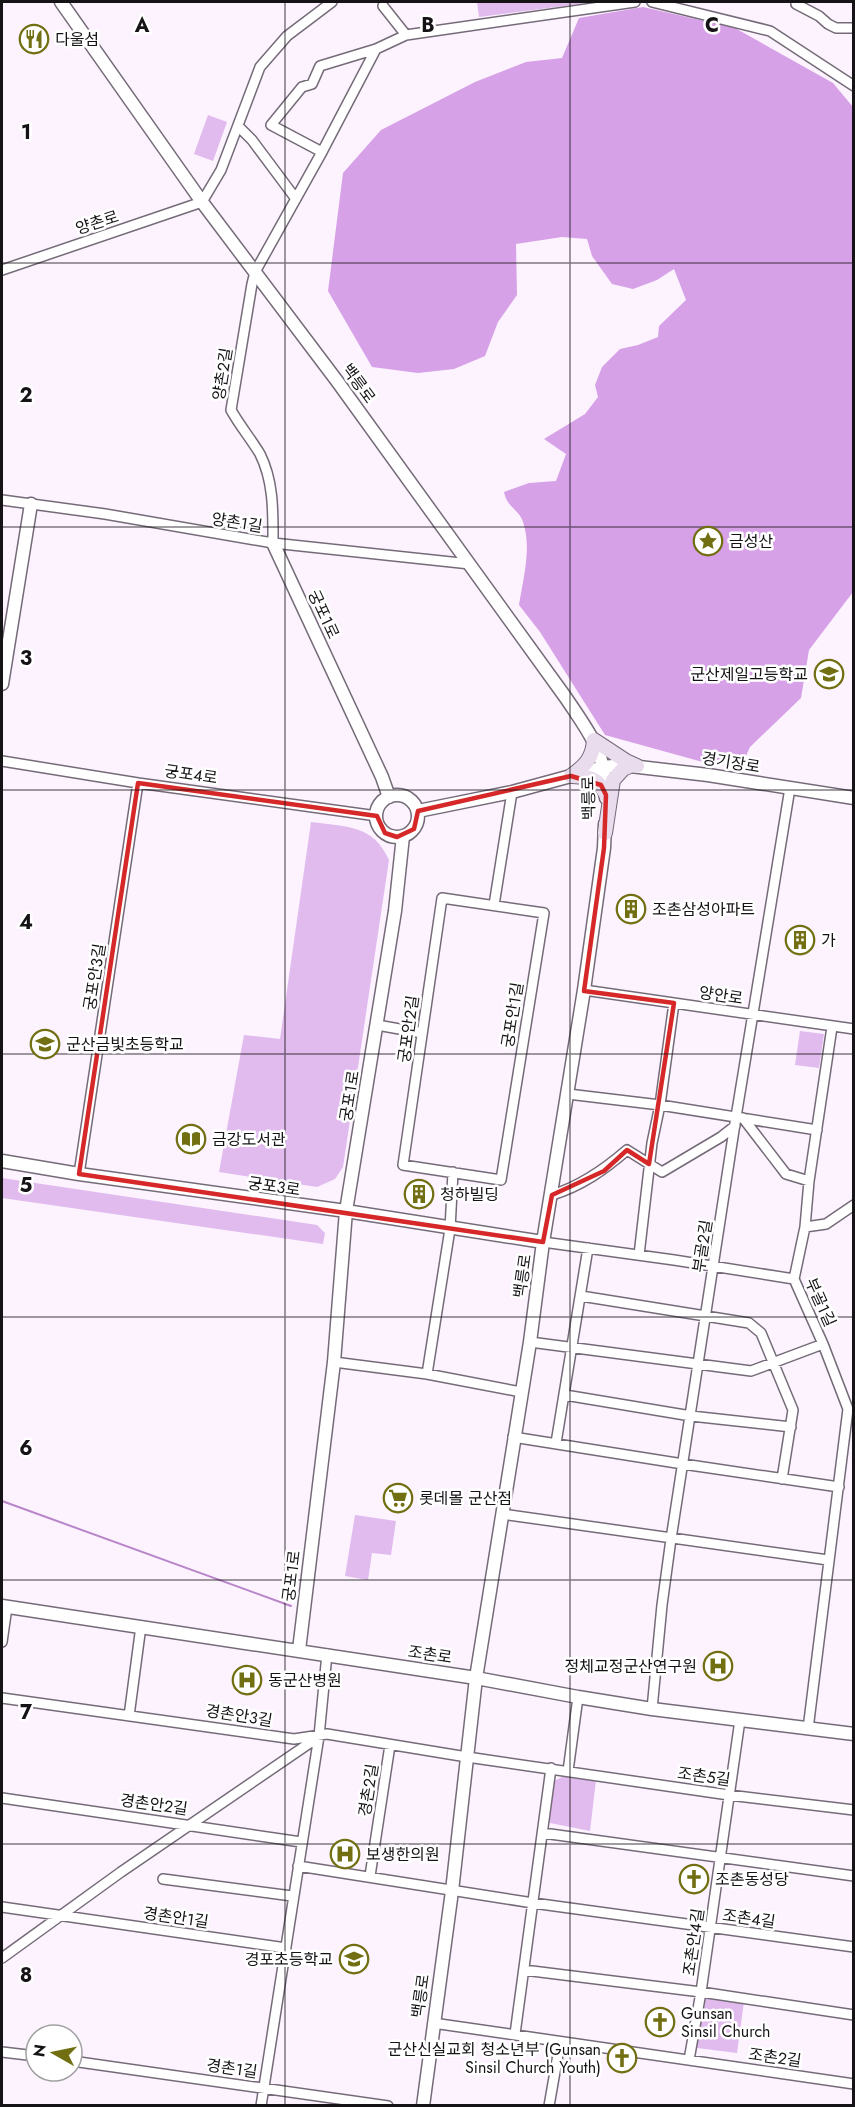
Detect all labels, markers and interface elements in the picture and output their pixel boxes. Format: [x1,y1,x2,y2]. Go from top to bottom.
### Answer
text: A [134,11,150,40]
text: B [421,11,435,40]
text: C [705,11,719,40]
restaurant icon: 다울섬 [18,23,50,55]
place label: 다울섬 [55,28,99,51]
text: 1 [21,118,31,147]
street label: 양촌로 [73,205,122,240]
street label: 양촌2길 [207,346,238,402]
street label: 백릉로 [336,359,381,408]
text: 2 [19,381,33,410]
street label: 양촌1길 [210,507,264,538]
place icon: 금성산 [692,525,724,557]
place label: 금성산 [729,530,773,553]
street label: 궁포1로 [302,586,345,643]
text: 3 [20,644,32,673]
school or university icon: 군산제일고등학교 [813,658,845,690]
place label: 군산제일고등학교 [690,663,808,686]
street label: 경기장로 [700,747,762,779]
street label: 궁포4로 [163,759,219,790]
street label: 백릉로 [577,775,600,820]
building icon: 조촌삼성아파트 [615,893,647,925]
place label: 조촌삼성아파트 [652,898,755,921]
text: 4 [19,908,33,937]
building icon: 가 [784,924,816,956]
place label: 가 [821,929,836,952]
street label: 궁포안3길 [78,942,111,1012]
street label: 궁포안1길 [496,981,529,1050]
street label: 양안로 [697,981,745,1010]
street label: 궁포안2길 [392,994,425,1064]
school or university icon: 군산금빛초등학교 [29,1028,61,1060]
place label: 군산금빛초등학교 [66,1033,184,1056]
street label: 궁포1로 [334,1069,365,1123]
library icon: 금강도서관 [175,1123,207,1155]
place label: 금강도서관 [212,1128,286,1151]
text: 5 [20,1171,33,1200]
street label: 궁포3로 [246,1171,302,1202]
building icon: 청하빌딩 [403,1178,435,1210]
place label: 청하빌딩 [440,1183,499,1206]
street label: 부골2길 [687,1218,718,1274]
street label: 백릉로 [508,1252,537,1300]
street label: 부골1길 [800,1274,841,1330]
text: 6 [19,1434,33,1463]
supermarket icon: 롯데몰 군산점 [382,1482,414,1514]
place label: 롯데몰 군산점 [419,1487,512,1510]
street label: 궁포1로 [277,1549,306,1603]
street label: 조촌로 [406,1640,454,1669]
hospital icon: 정체교정군산연구원 [702,1650,734,1682]
place label: 정체교정군산연구원 [565,1655,697,1678]
hospital icon: 동군산병원 [231,1664,263,1696]
place label: 동군산병원 [268,1669,342,1692]
text: 7 [20,1698,33,1727]
street label: 경촌안3길 [204,1699,274,1732]
street label: 조촌5길 [676,1761,732,1792]
street label: 경촌2길 [353,1762,384,1818]
street label: 경촌안2길 [119,1788,189,1821]
hospital icon: 보생한의원 [329,1838,361,1870]
place label: 보생한의원 [366,1843,440,1866]
church icon: 조촌동성당 [678,1863,710,1895]
place label: 조촌동성당 [715,1868,789,1891]
street label: 경촌안1길 [142,1902,210,1933]
street label: 조촌4길 [721,1903,777,1934]
street label: 조촌안4길 [677,1907,710,1977]
school or university icon: 경포초등학교 [338,1943,370,1975]
place label: 경포초등학교 [245,1948,333,1971]
text: 8 [20,1961,32,1990]
street label: 백릉로 [406,1972,435,2020]
place label: Gunsan Sinsil Church [681,2002,770,2043]
church icon: Gunsan Sinsil Church [644,2006,676,2038]
north arrow [24,2023,84,2083]
place label: 군산신실교회 청소년부 (Gunsan Sinsil Church Youth) [387,2038,601,2079]
church icon: 군산신실교회 청소년부 (Gunsan Sinsil Church Youth) [606,2042,638,2074]
street label: 조촌2길 [747,2042,803,2073]
text: N [27,2043,52,2059]
street label: 경촌1길 [205,2054,259,2083]

